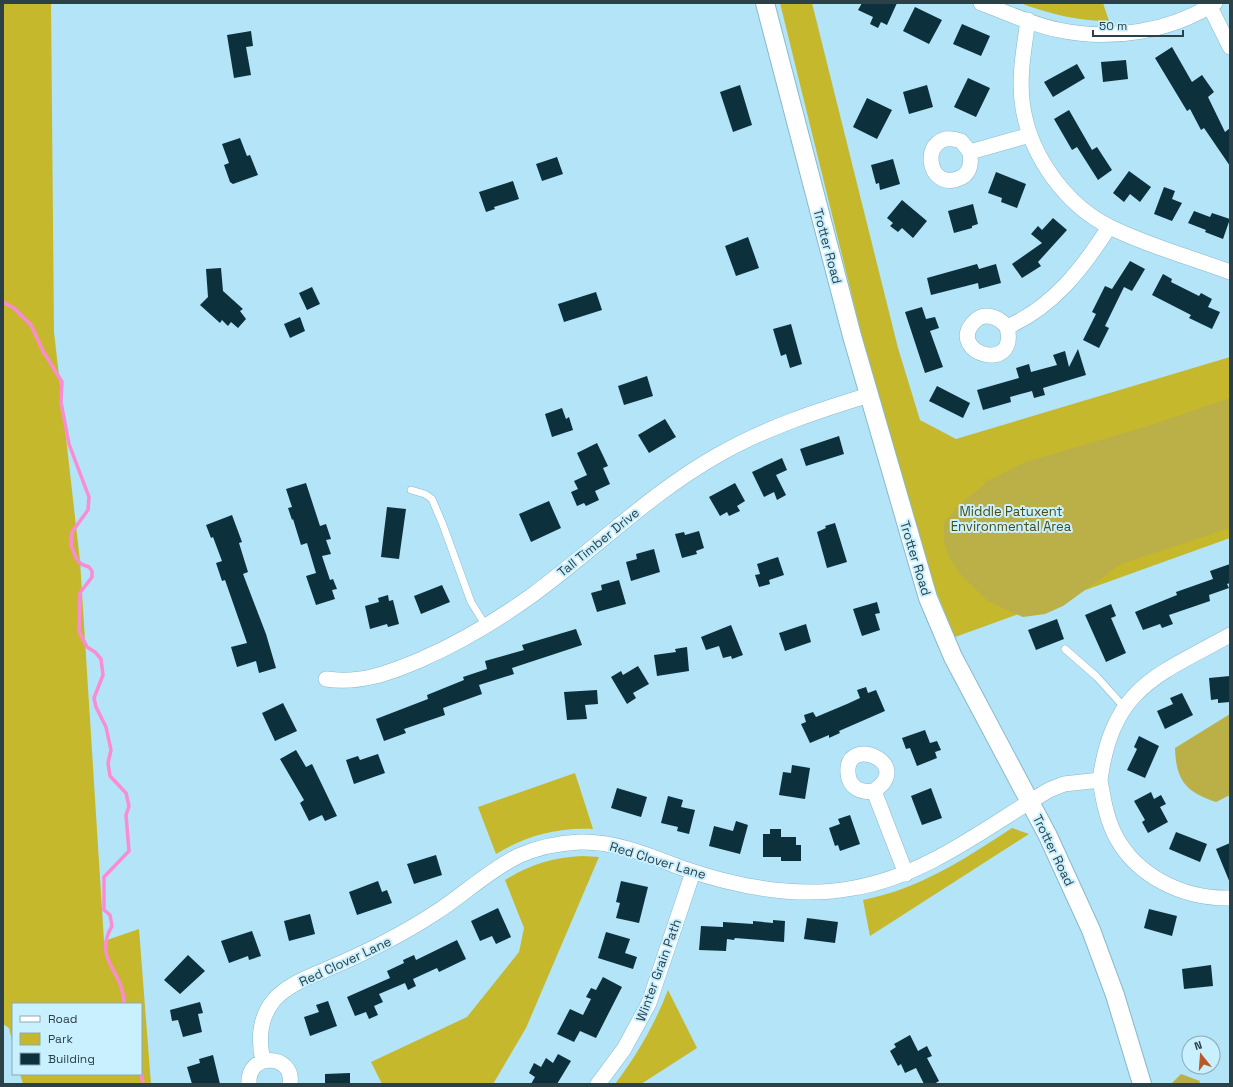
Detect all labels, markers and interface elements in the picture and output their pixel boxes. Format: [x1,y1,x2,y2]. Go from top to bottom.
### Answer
scale bar [1093,12,1183,38]
text: 50 m [1099,18,1127,34]
street label: Trotter Road [809,207,846,286]
park label: Middle Patuxent Environmental Area [951,503,1072,535]
street label: Tall Timber Drive [554,504,643,581]
street label: Trotter Road [896,519,935,598]
street label: Trotter Road [1029,812,1078,889]
street label: Red Clover Lane [608,838,708,883]
street label: Winter Grain Path [632,917,685,1024]
street label: Red Clover Lane [296,933,394,990]
legend [12,1003,142,1075]
text: Road [48,1011,77,1027]
text: Park [48,1031,73,1047]
north arrow [1181,1035,1221,1075]
text: N [1193,1038,1204,1053]
text: Building [48,1051,95,1067]

